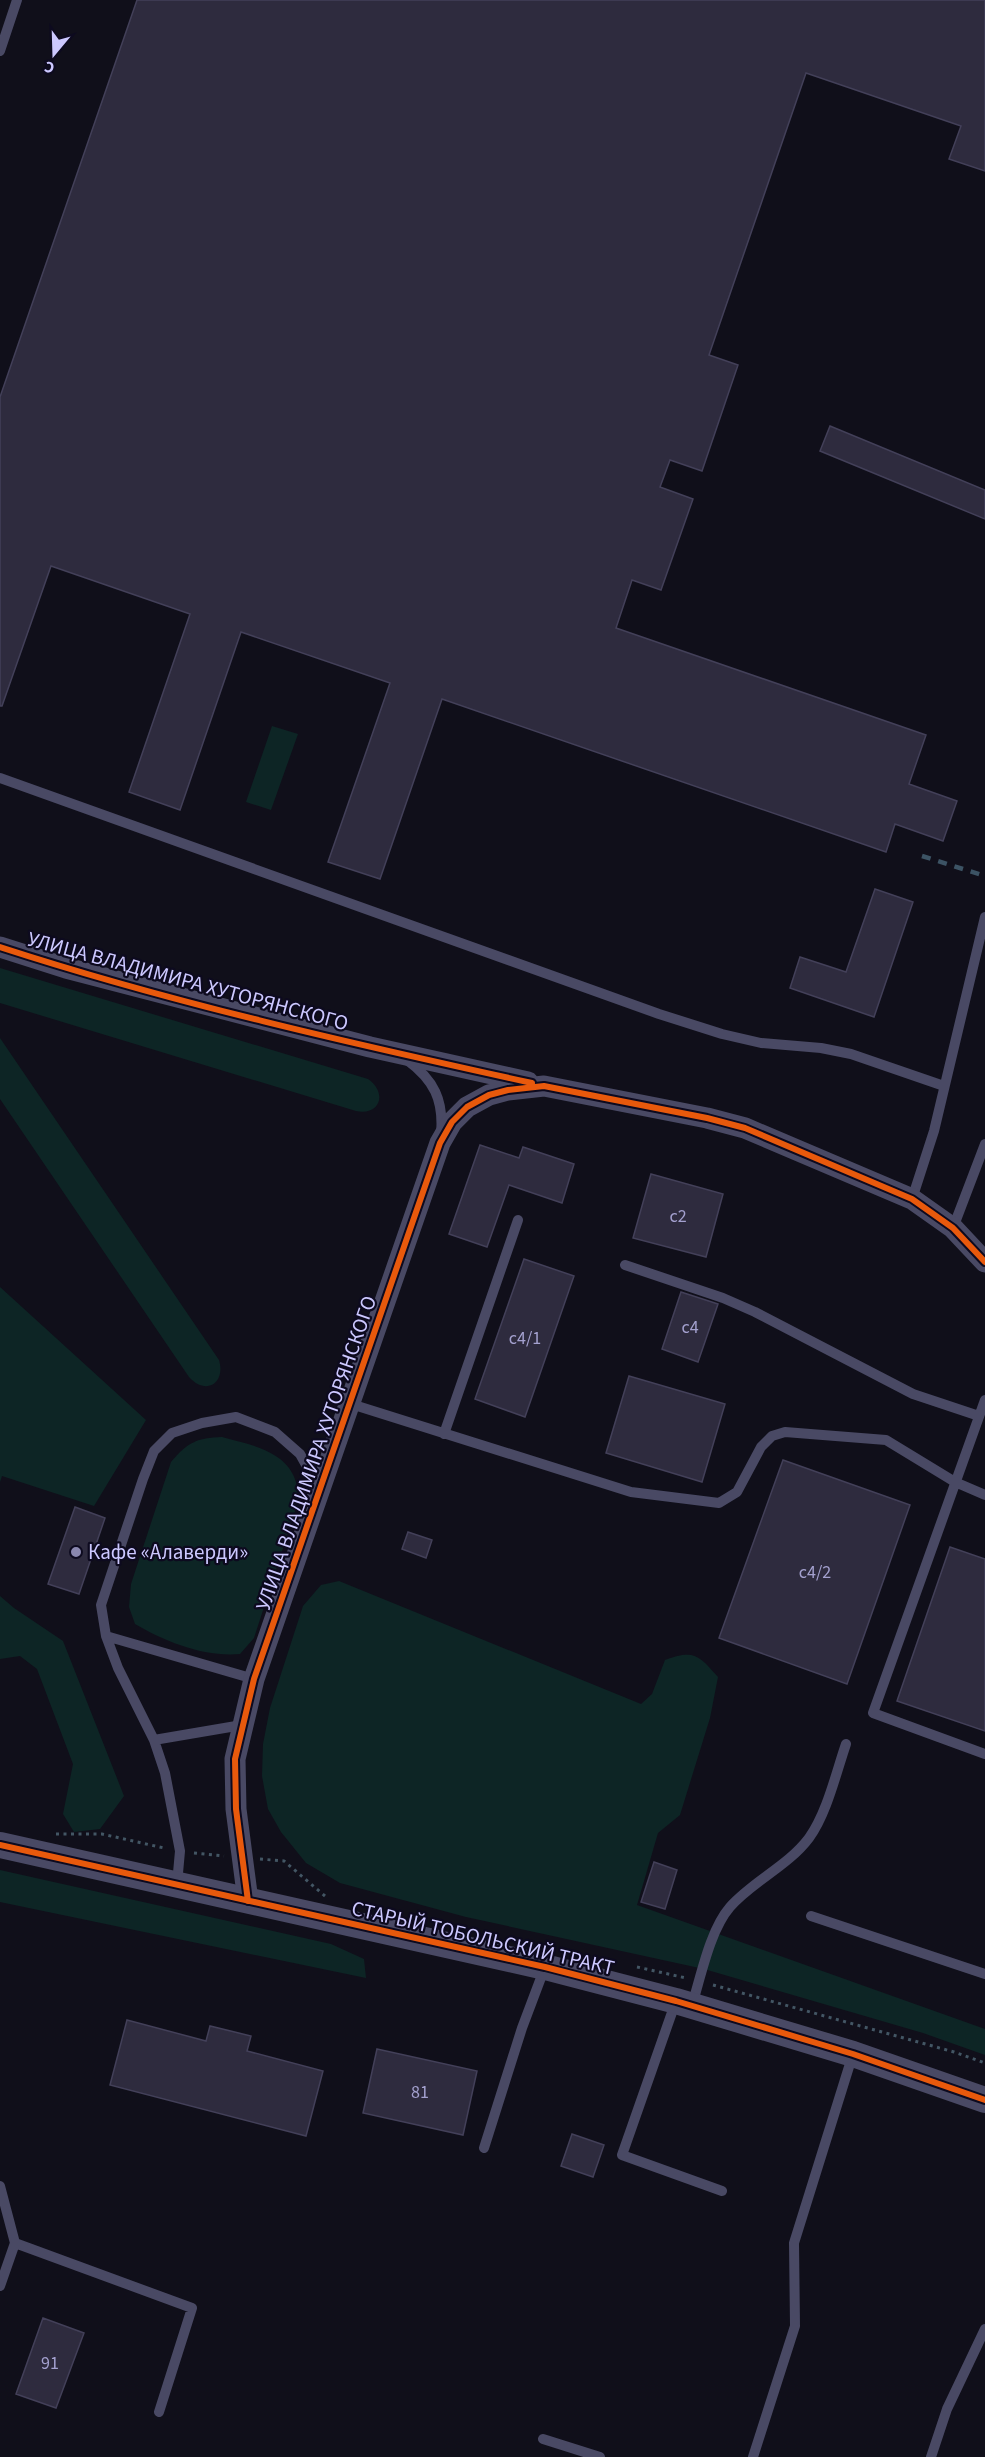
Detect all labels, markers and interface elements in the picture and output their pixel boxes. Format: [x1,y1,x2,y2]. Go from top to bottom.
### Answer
north arrow [24,24,84,84]
text: С [41,55,57,79]
street label: УЛИЦА ВЛАДИМИРА ХУТОРЯНСКОГО [24,924,352,1038]
house number: с2 [669,1204,687,1229]
street label: УЛИЦА ВЛАДИМИРА ХУТОРЯНСКОГО [248,1292,384,1614]
house number: с4 [681,1315,699,1340]
house number: с4/1 [509,1326,541,1351]
place label: Кафе «Алаверди» [88,1537,248,1567]
marker: Кафе «Алаверди» [69,1545,83,1559]
house number: с4/2 [799,1560,831,1585]
street label: СТАРЫЙ ТОБОЛЬСКИЙ ТРАКТ [349,1893,617,1983]
house number: 81 [411,2080,429,2105]
house number: 91 [41,2351,59,2376]

